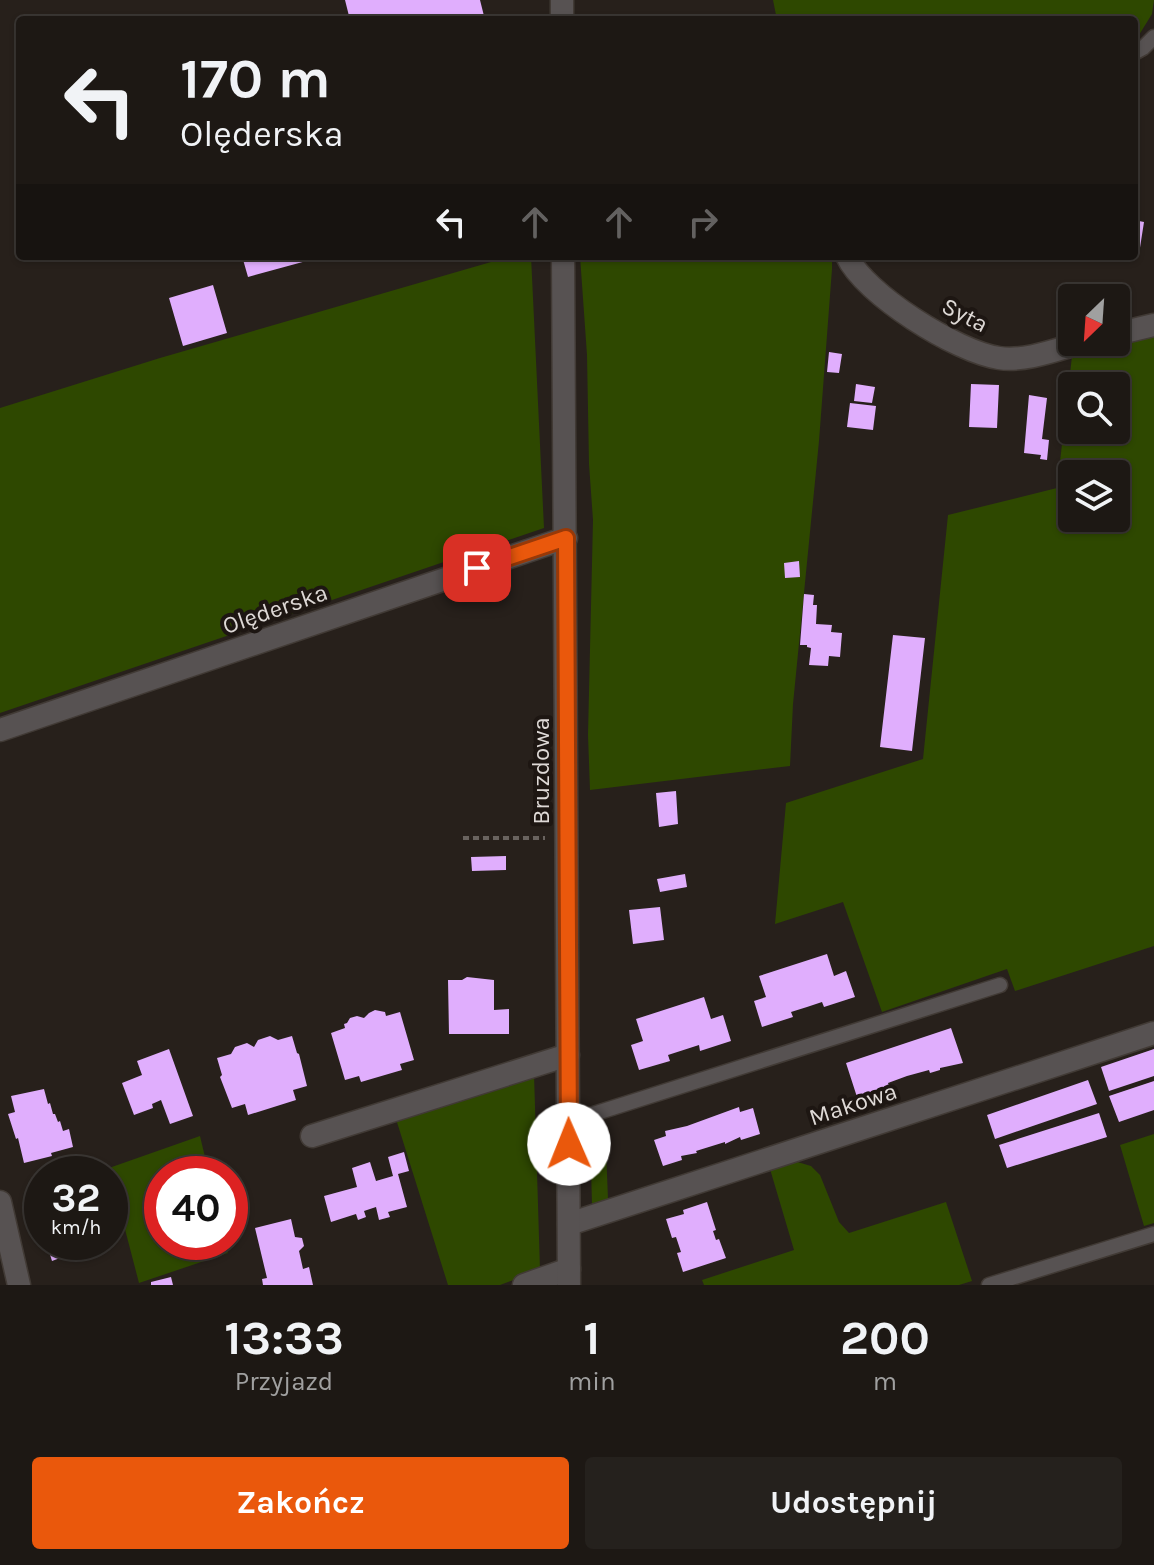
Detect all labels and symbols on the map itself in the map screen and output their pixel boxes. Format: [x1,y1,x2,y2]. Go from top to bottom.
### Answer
north arrow [1058,284,1130,356]
street label: Syta [937,292,993,338]
pin [443,534,511,602]
street label: Olęderska [219,578,331,640]
street label: Bruzdowa [527,717,555,825]
street label: Makowa [806,1077,900,1131]
position arrow [527,1102,611,1186]
speed limit sign: 40 [144,1156,248,1260]

